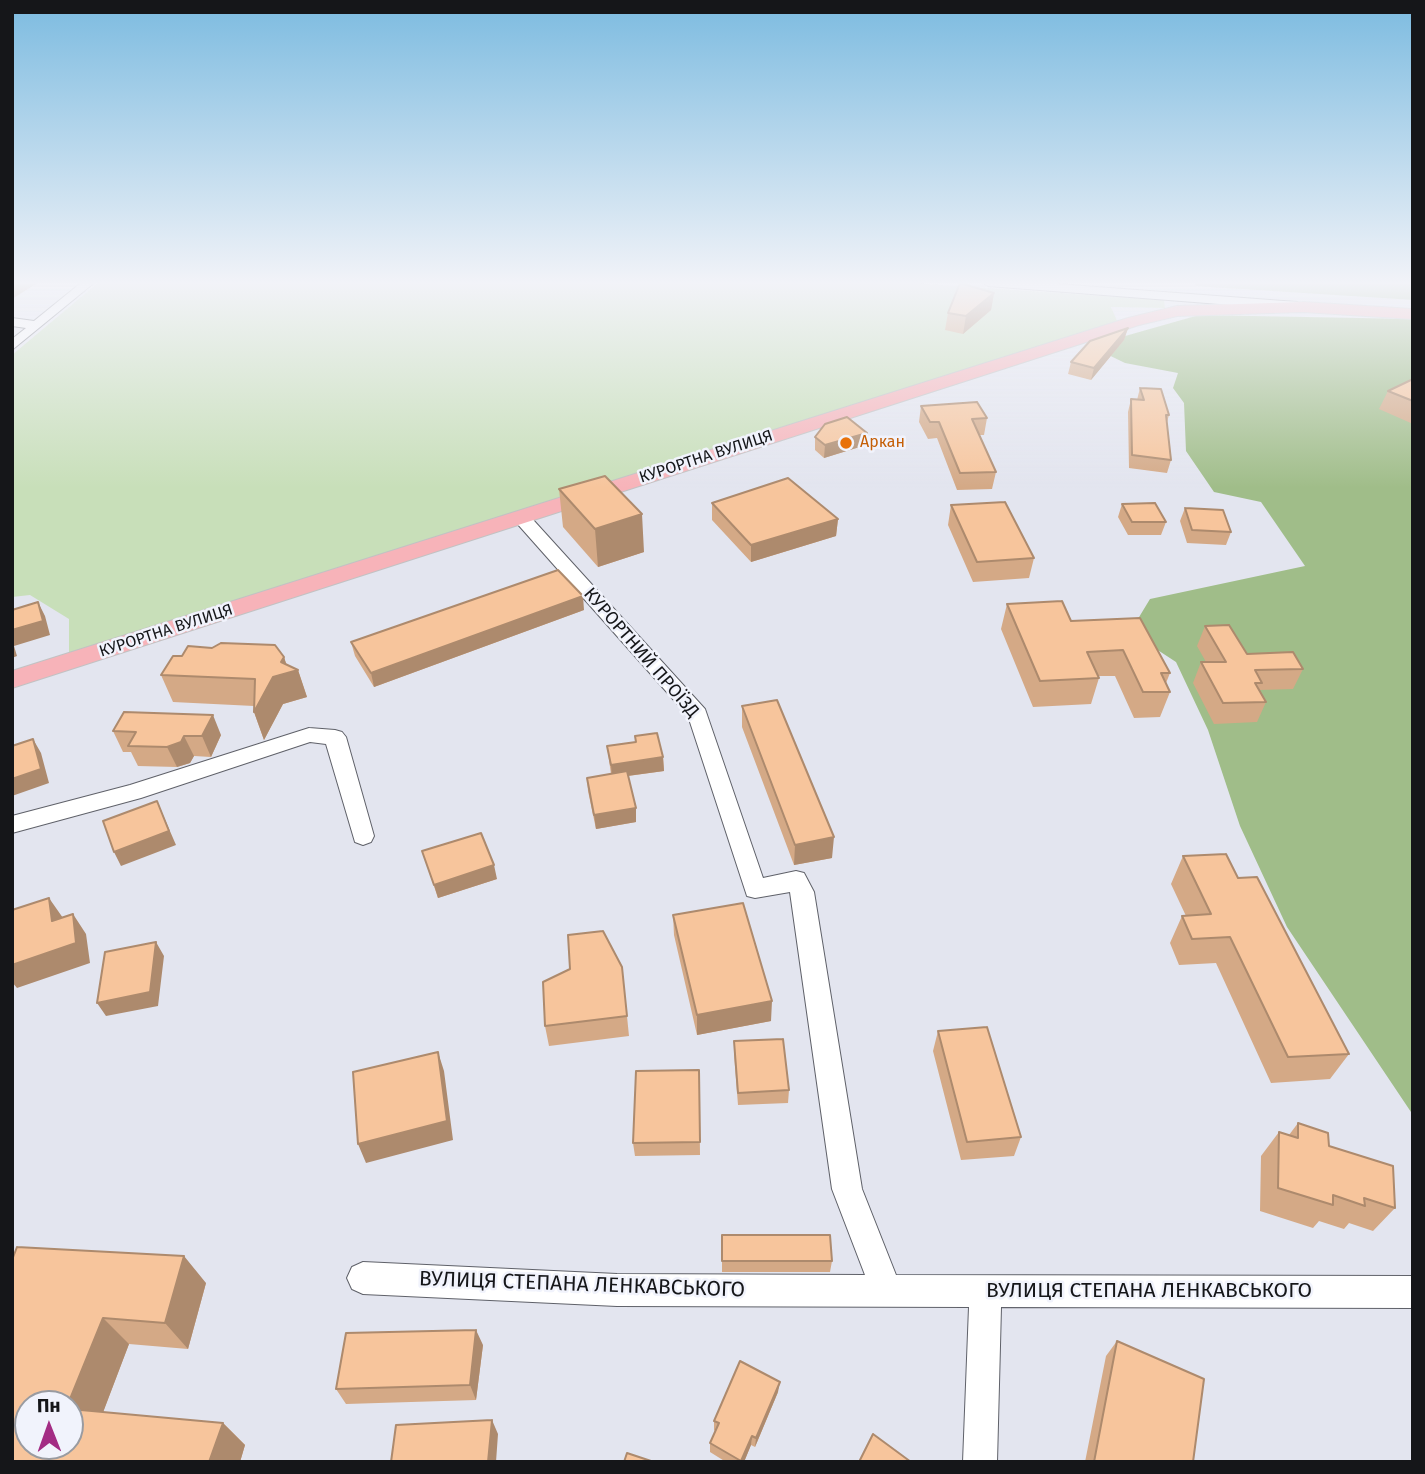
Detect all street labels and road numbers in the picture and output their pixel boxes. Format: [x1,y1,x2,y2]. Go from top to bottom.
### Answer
street label: КУРОРТНА ВУЛИЦЯ [637,426,775,488]
street label: КУРОРТНИЙ ПРОЇЗД [579,584,703,722]
street label: КУРОРТНА ВУЛИЦЯ [97,600,235,662]
street label: ВУЛИЦЯ СТЕПАНА ЛЕНКАВСЬКОГО [419,1267,745,1303]
street label: ВУЛИЦЯ СТЕПАНА ЛЕНКАВСЬКОГО [986,1278,1312,1304]

